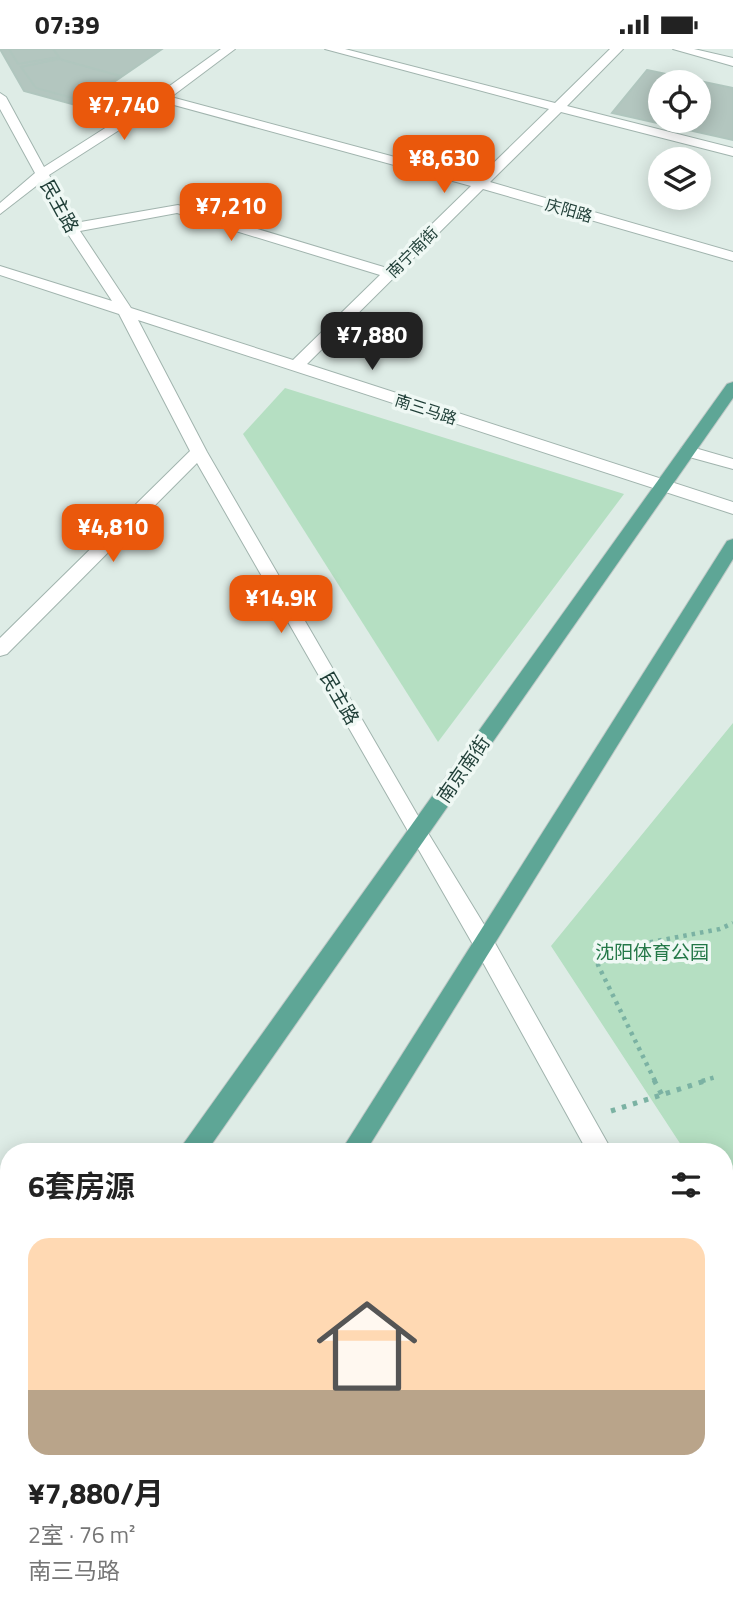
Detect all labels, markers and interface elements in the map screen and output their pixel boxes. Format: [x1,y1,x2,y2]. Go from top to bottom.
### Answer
text: 07:39 [35,5,100,44]
map controls [648,70,711,210]
button: locate [648,70,711,133]
pin: ¥7,740 [67,83,181,142]
text: ¥7,740 [89,87,159,122]
pin: ¥8,630 [387,135,501,195]
text: ¥8,630 [409,140,479,175]
button: layers [648,147,711,210]
street label: 民主路 [34,174,87,238]
pin: ¥7,210 [174,183,288,243]
text: ¥7,210 [196,188,266,223]
street label: 庆阳路 [543,192,595,228]
street label: 南宁南街 [381,221,443,283]
pin: ¥7,880 [315,313,429,372]
text: ¥7,880 [337,317,407,352]
street label: 南三马路 [392,388,460,430]
pin: ¥4,810 [56,505,170,564]
text: ¥4,810 [78,509,148,544]
pin: ¥14.9K [224,575,338,635]
text: ¥14.9K [245,580,317,615]
street label: 民主路 [314,666,367,730]
street label: 南京南街 [429,729,496,808]
park label: 沈阳体育公园 [595,937,709,966]
text: 6套房源 [28,1163,135,1209]
icon: filters [667,1166,705,1204]
icon: home [304,1283,430,1409]
text: ¥7,880/月 [28,1470,164,1516]
text: 2室 · 76 m² [28,1517,135,1552]
text: 南三马路 [28,1553,120,1588]

